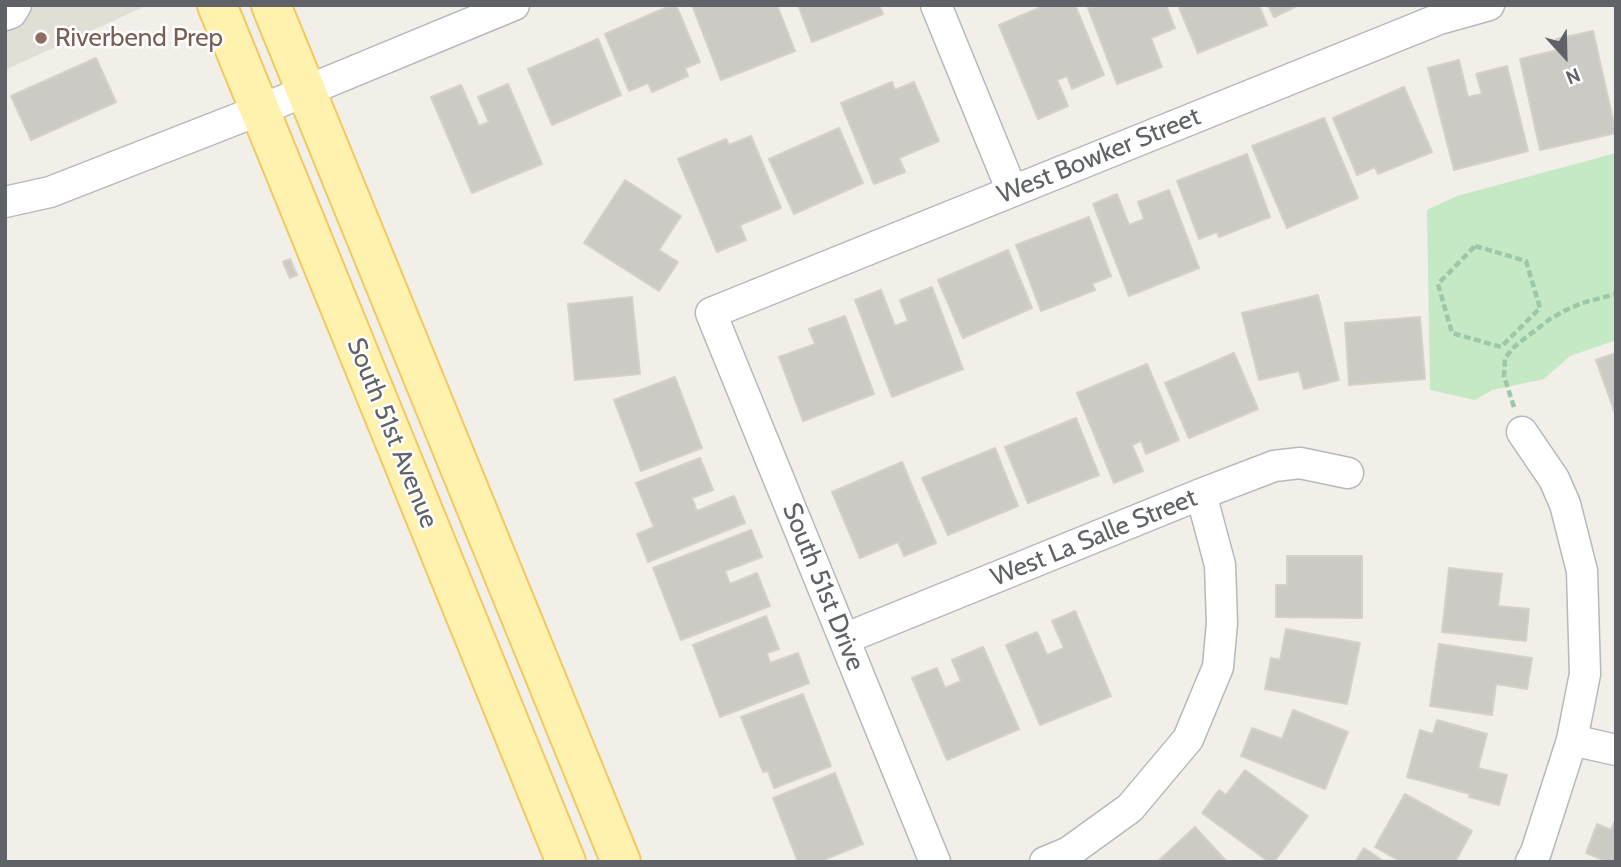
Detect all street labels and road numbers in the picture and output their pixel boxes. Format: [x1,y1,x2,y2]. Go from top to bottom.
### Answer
street label: West Bowker Street [993,101,1205,211]
street label: South 51st Avenue [340,333,444,533]
street label: West La Salle Street [986,482,1202,594]
street label: South 51st Drive [775,499,871,675]

